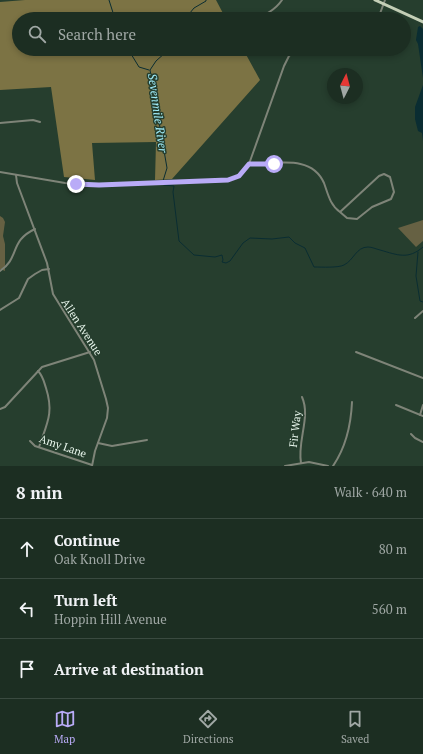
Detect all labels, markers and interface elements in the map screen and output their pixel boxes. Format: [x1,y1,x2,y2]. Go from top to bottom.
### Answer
search box [12,12,411,56]
icon: search [26,23,48,45]
text: Search here [58,24,136,44]
north arrow [327,68,363,104]
water label: Sevenmile River [145,72,171,155]
route start [265,155,283,173]
route end [67,175,85,193]
street label: Allen Avenue [59,296,106,358]
street label: Fir Way [286,409,304,448]
street label: Amy Lane [38,431,89,461]
text: 8 min [16,481,63,504]
text: Walk · 640 m [334,483,407,501]
text: Continue [54,530,120,550]
icon: ahead [16,538,38,560]
text: 80 m [379,540,407,558]
text: Oak Knoll Drive [54,550,145,568]
text: Turn left [54,590,118,610]
icon: left [16,598,38,620]
text: 560 m [372,600,407,618]
text: Hoppin Hill Avenue [54,610,167,628]
icon: arrive [16,658,38,680]
text: Arrive at destination [54,659,204,679]
tab: Map [54,708,76,746]
tab: Directions [183,708,234,746]
tab: Saved [341,708,369,746]

